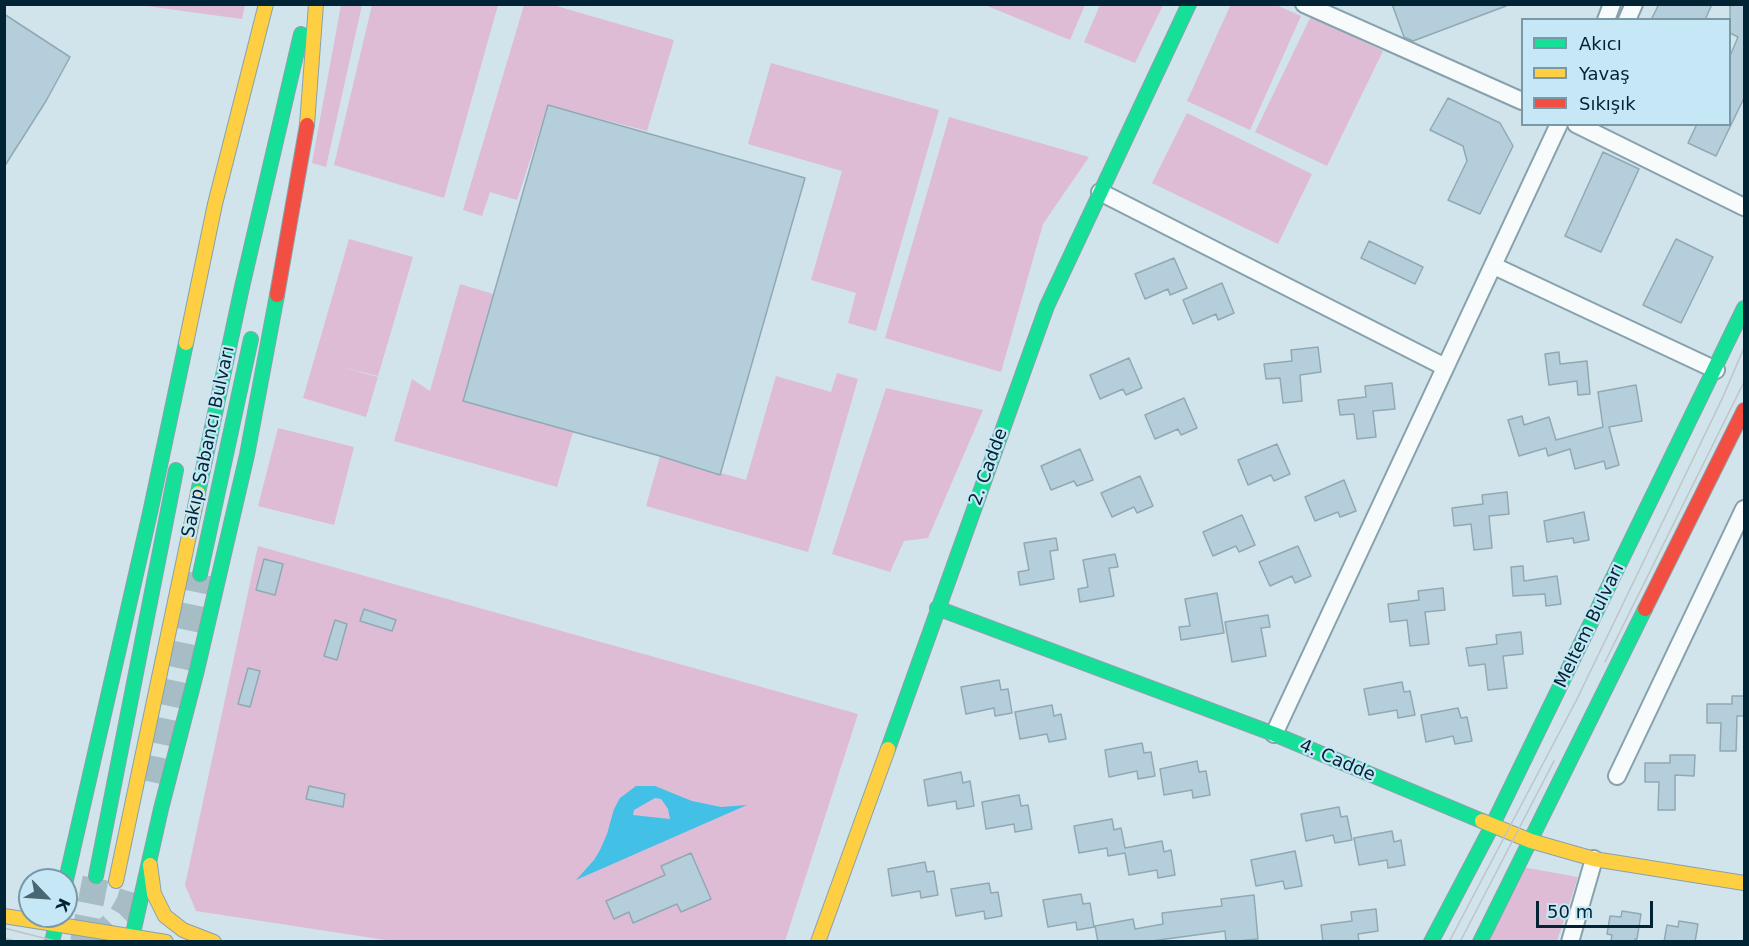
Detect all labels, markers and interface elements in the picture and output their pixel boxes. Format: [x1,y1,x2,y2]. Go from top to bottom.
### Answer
legend [1521,18,1731,126]
text: Akıcı [1579,33,1622,54]
text: Yavaş [1579,63,1630,84]
text: Sıkışık [1579,93,1636,114]
street label: Sakıp Sabancı Bulvarı [178,344,240,540]
street label: 2. Cadde [965,426,1013,508]
street label: Meltem Bulvarı [1551,560,1629,692]
street label: 4. Cadde [1296,735,1378,787]
north arrow [18,868,78,928]
scale bar [1539,889,1656,927]
text: K [52,895,74,915]
text: 50 m [1547,901,1593,922]

